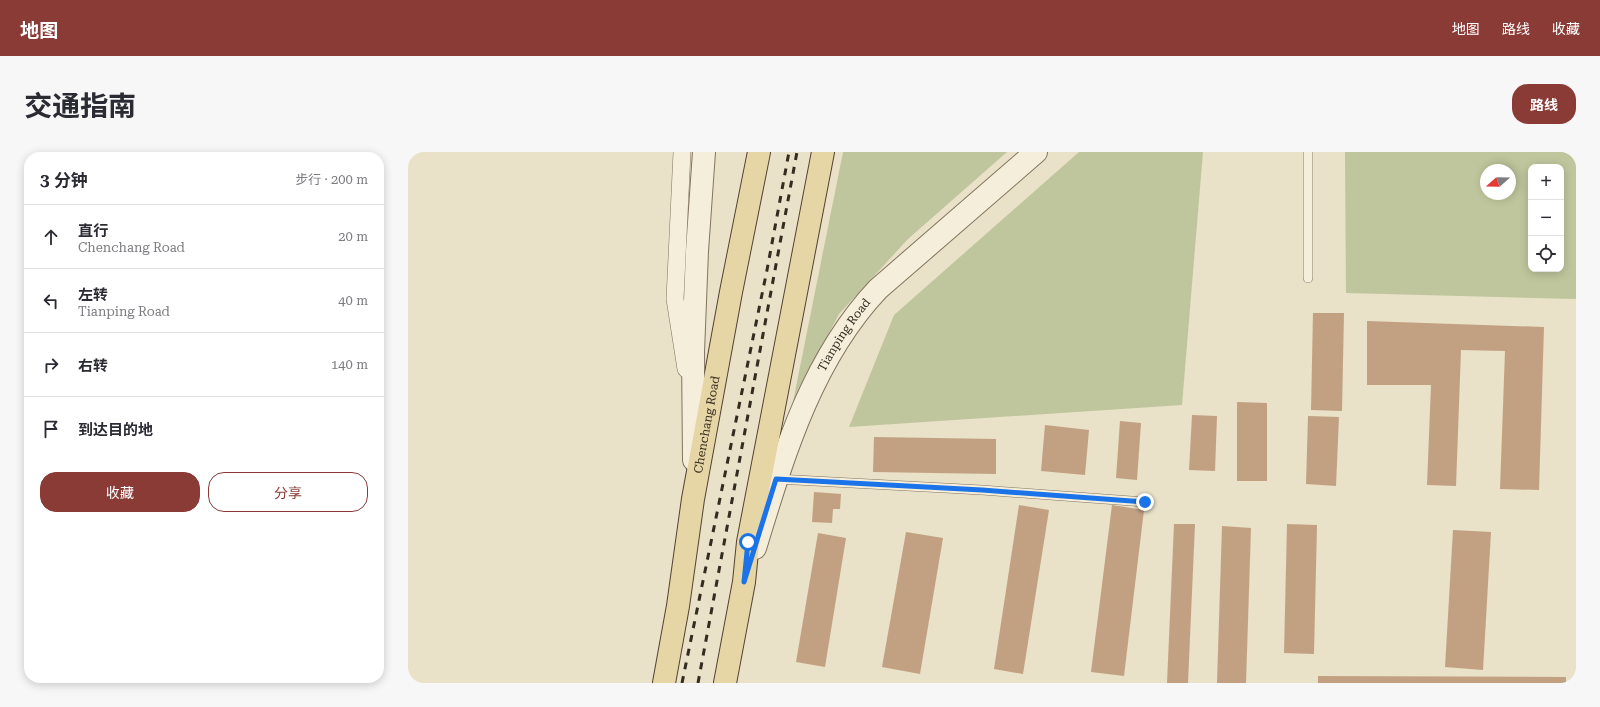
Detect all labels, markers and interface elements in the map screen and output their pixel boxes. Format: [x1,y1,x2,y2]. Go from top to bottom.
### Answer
text: 地图 [20,19,58,42]
text: 地图 [1452,21,1480,37]
text: 路线 [1502,21,1530,37]
text: 收藏 [1552,21,1580,37]
button: 路线 [1512,84,1576,124]
text: 交通指南 [24,90,136,123]
north arrow [1480,164,1516,200]
map controls [1528,164,1564,272]
button: + [1528,164,1564,200]
text: 3 分钟 [40,170,88,190]
text: 步行 · 200 m [295,172,368,187]
button: − [1528,200,1564,236]
text: 直行 [78,222,108,240]
icon: ahead [40,226,62,248]
text: 20 m [338,229,368,244]
button: locate [1528,236,1564,272]
text: Chenchang Road [78,240,185,255]
text: 左转 [78,286,108,304]
icon: left [40,290,62,312]
text: 40 m [338,293,368,308]
street label: Tianping Road [815,295,874,374]
text: Tianping Road [78,304,170,319]
icon: right [40,354,62,376]
text: 右转 [78,357,108,375]
text: 140 m [331,357,368,372]
street label: Chenchang Road [691,374,723,474]
icon: arrive [40,418,62,440]
text: 到达目的地 [78,421,153,439]
button: 收藏 [40,472,200,512]
button: 分享 [208,472,368,512]
route end [1136,493,1154,511]
route start [739,533,757,551]

